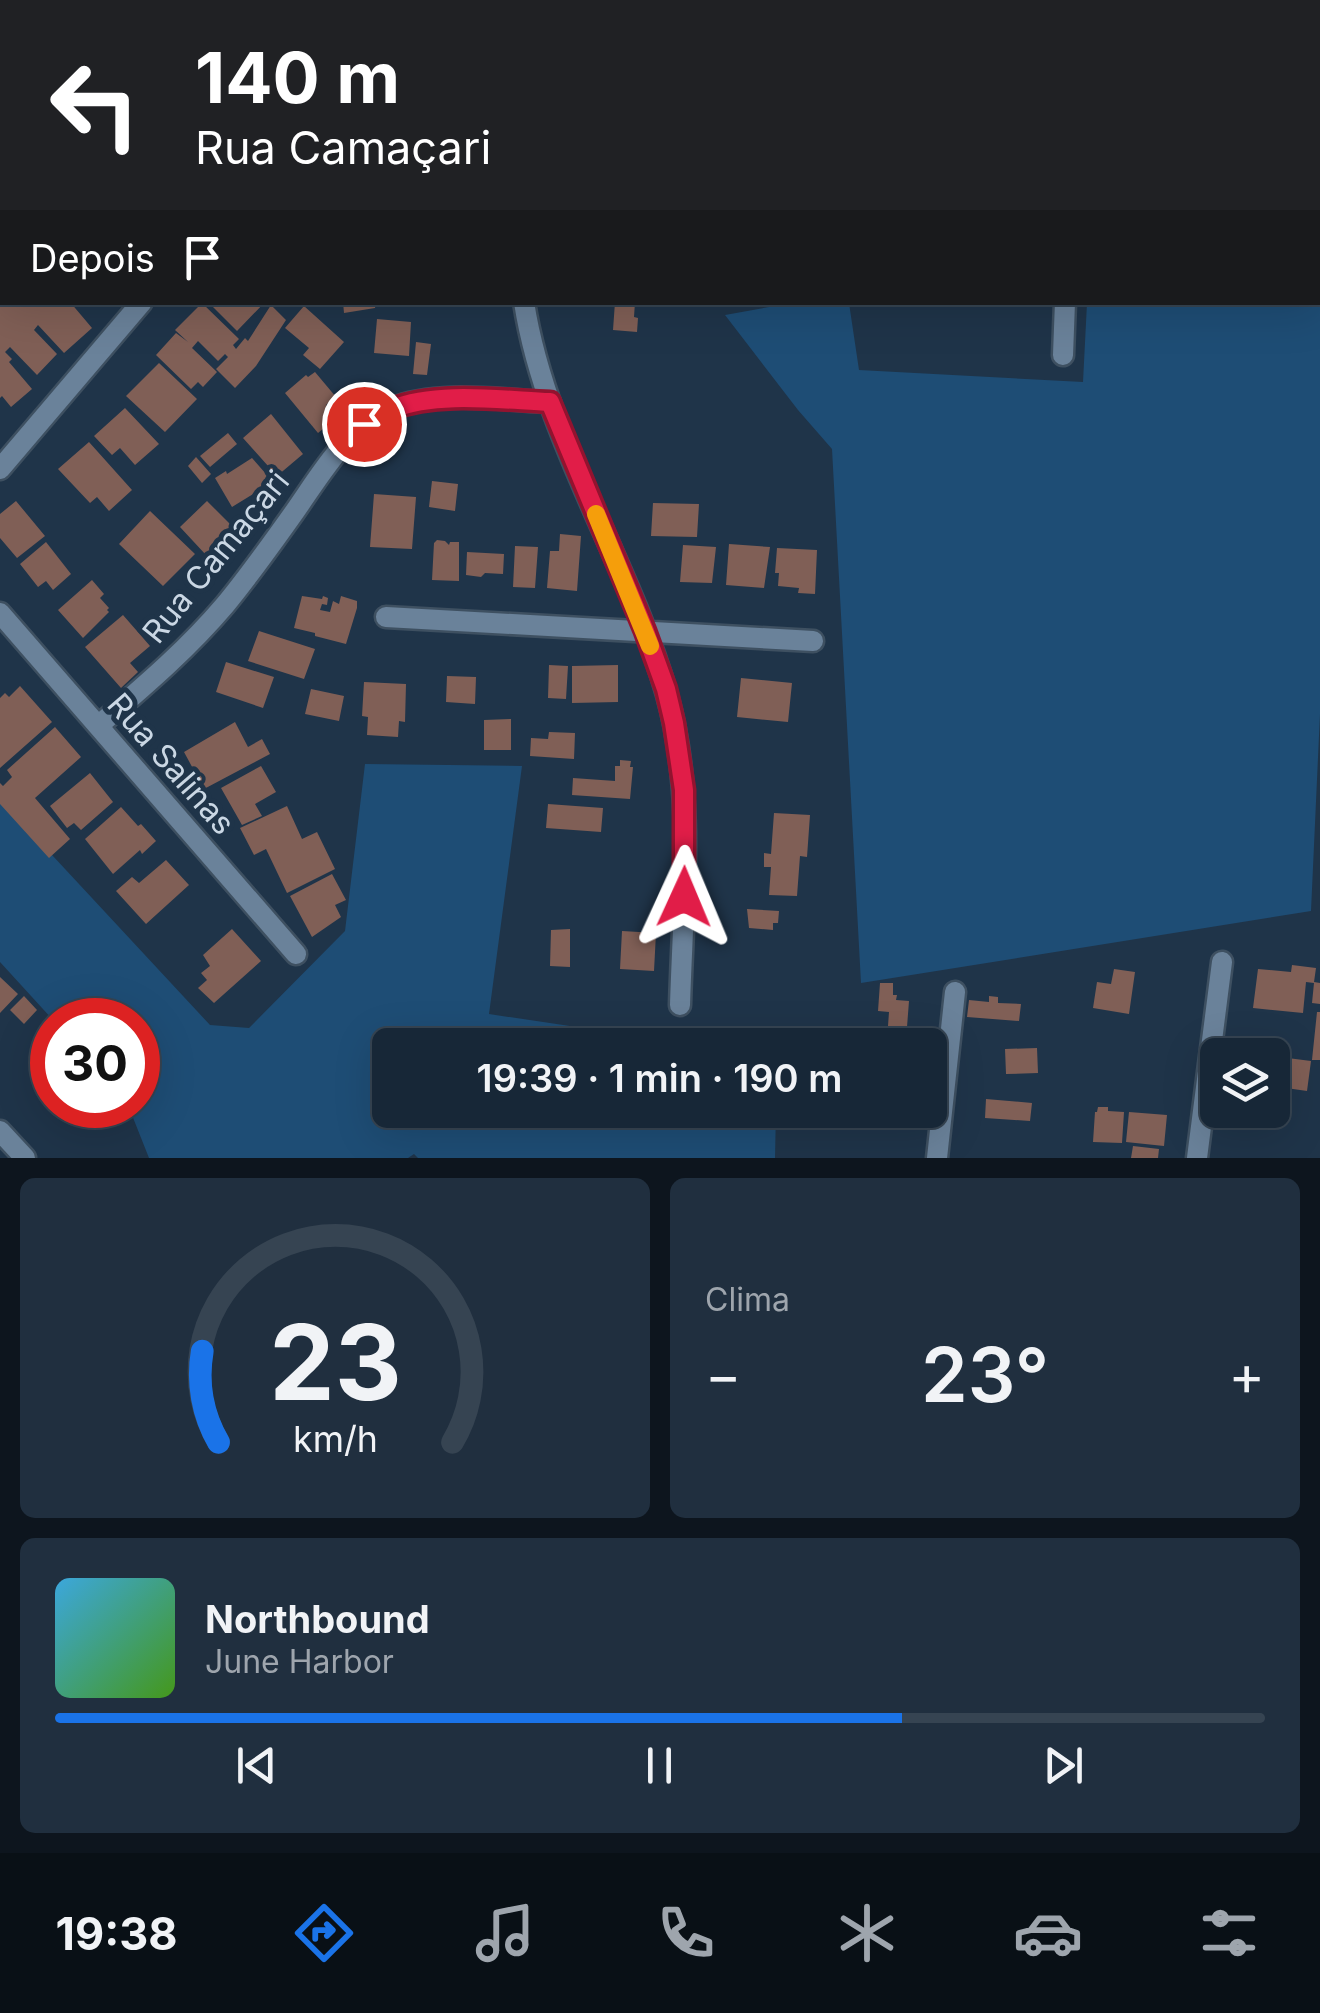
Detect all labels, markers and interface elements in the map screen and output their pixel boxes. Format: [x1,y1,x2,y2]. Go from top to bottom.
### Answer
text: 140 m [195,35,400,120]
icon: left [30,40,160,170]
text: Rua Camaçari [195,120,491,175]
icon: arrive [175,230,230,285]
text: Depois [30,235,155,281]
pin [322,382,407,467]
icon: arrive [337,397,392,452]
street label: Rua Camaçari [134,463,297,651]
street label: Rua Salinas [100,685,243,842]
position arrow [632,845,736,949]
speed limit sign: 30 [30,998,160,1128]
map controls [1200,1038,1290,1128]
button: layers [1200,1038,1290,1128]
text: 19:39 · 1 min · 190 m [477,1055,842,1101]
text: Clima [705,1280,790,1319]
text: 23 [269,1299,401,1425]
text: 23° [921,1329,1049,1420]
text: − [705,1342,741,1408]
text: + [1229,1342,1265,1408]
text: km/h [293,1417,377,1461]
text: Northbound [205,1596,430,1642]
text: June Harbor [205,1642,394,1681]
icon: previous [229,1738,284,1793]
icon: pause [632,1738,687,1793]
icon: next [1036,1738,1091,1793]
icon: directions [289,1898,359,1968]
icon: music [470,1898,540,1968]
icon: phone [651,1898,721,1968]
icon: climate [832,1898,902,1968]
icon: car [1013,1898,1083,1968]
icon: filters [1194,1898,1264,1968]
text: 19:38 [56,1906,178,1961]

